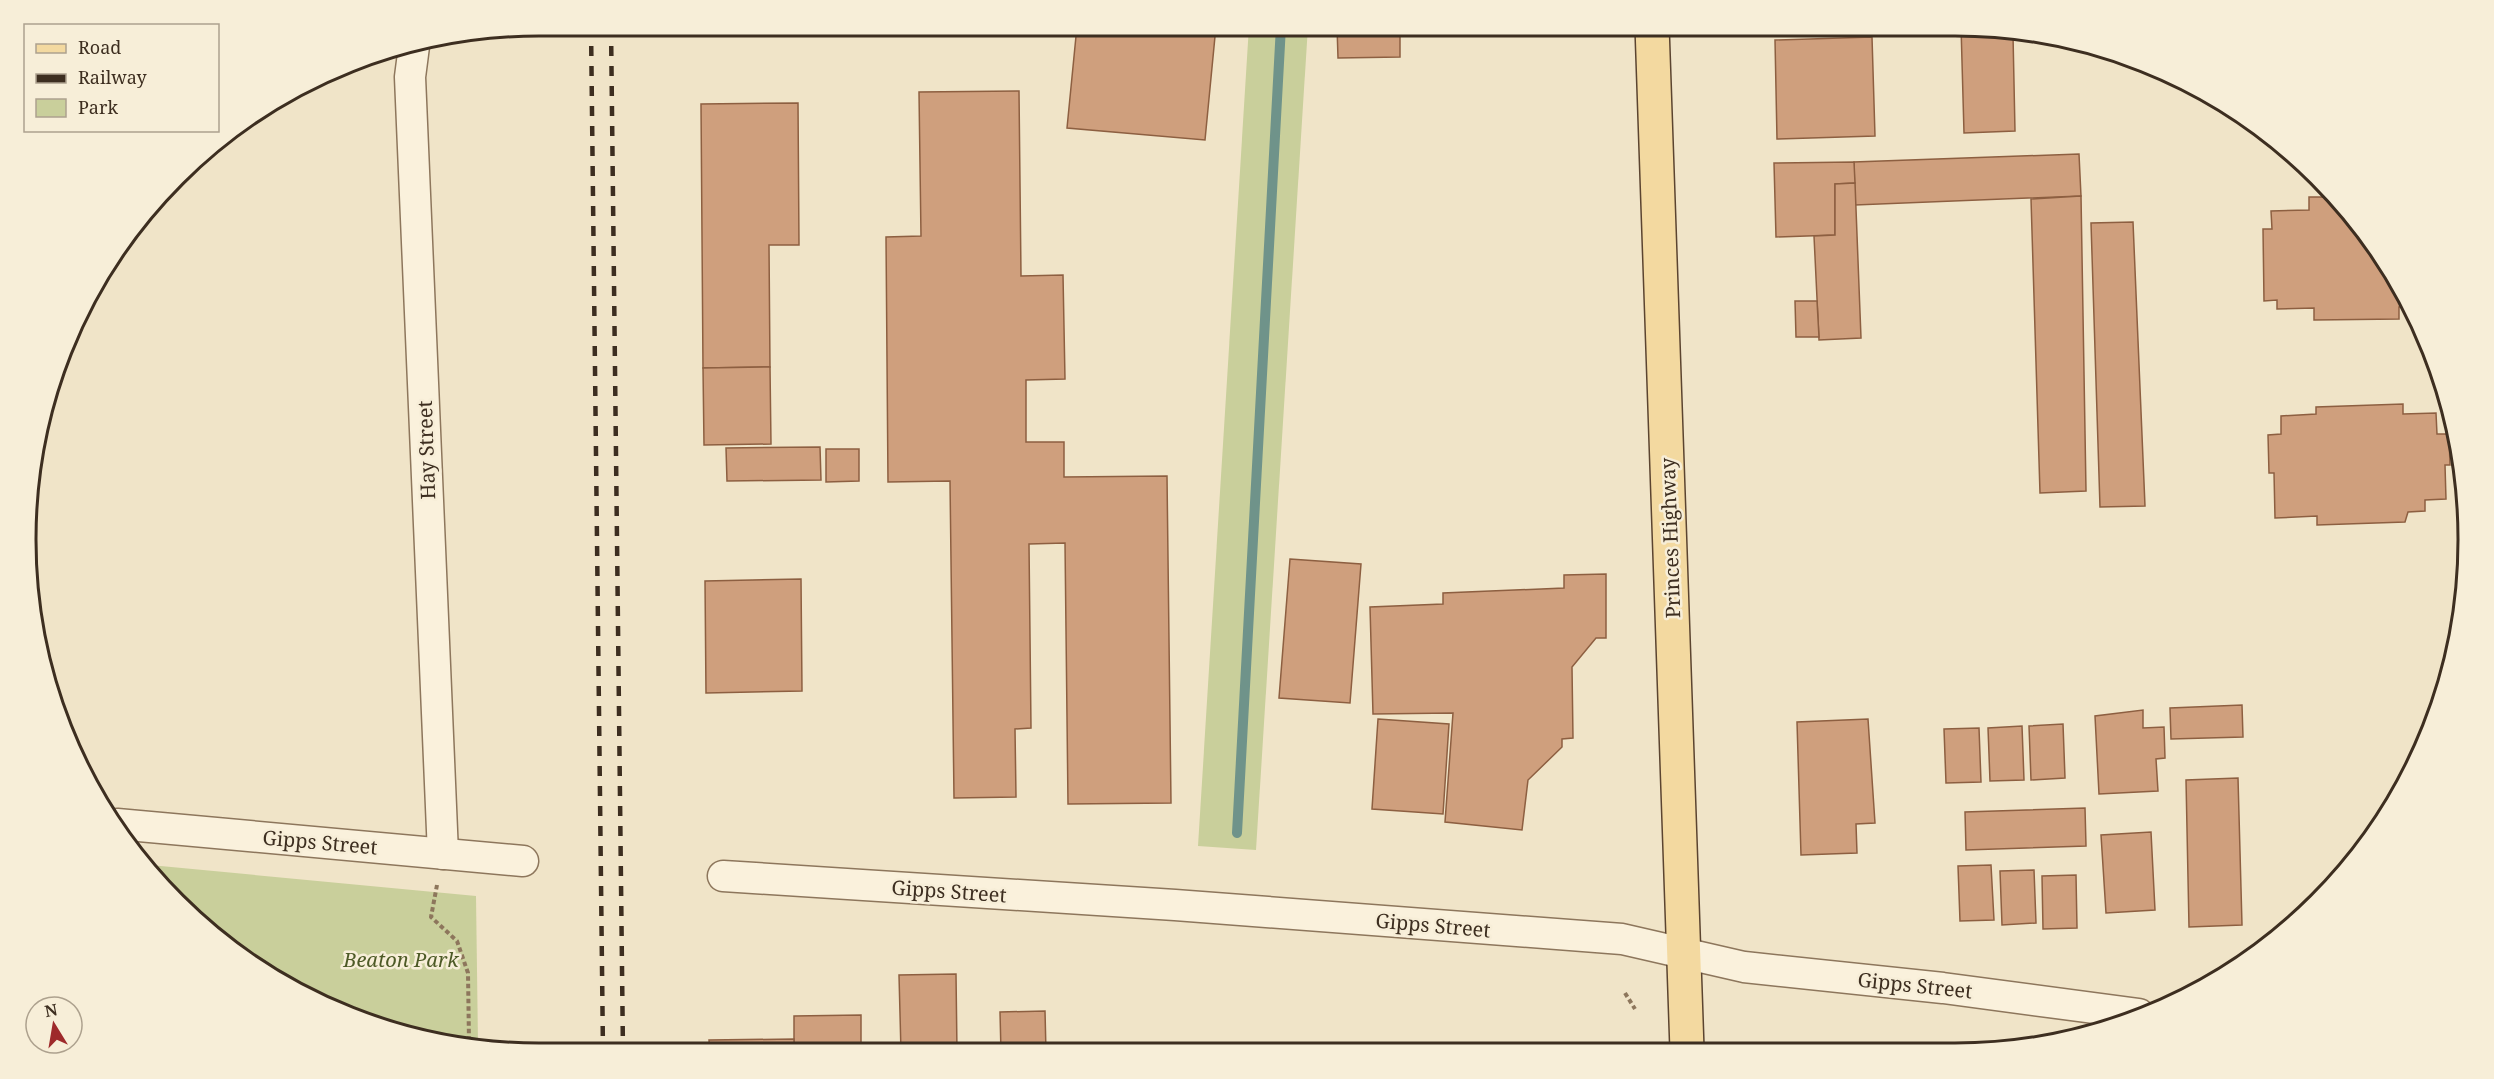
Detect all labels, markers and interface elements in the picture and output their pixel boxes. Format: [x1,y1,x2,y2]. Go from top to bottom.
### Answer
legend [24,24,219,132]
text: Road [78,35,121,59]
text: Railway [78,65,148,89]
text: Park [78,95,118,119]
street label: Hay Street [411,400,441,500]
street label: Princes Highway [1654,457,1686,619]
street label: Gipps Street [261,824,379,860]
street label: Gipps Street [891,874,1007,908]
street label: Gipps Street [1374,907,1492,943]
park label: Beaton Park [342,946,459,973]
street label: Gipps Street [1856,966,1974,1004]
north arrow [24,995,84,1055]
text: N [43,998,60,1022]

